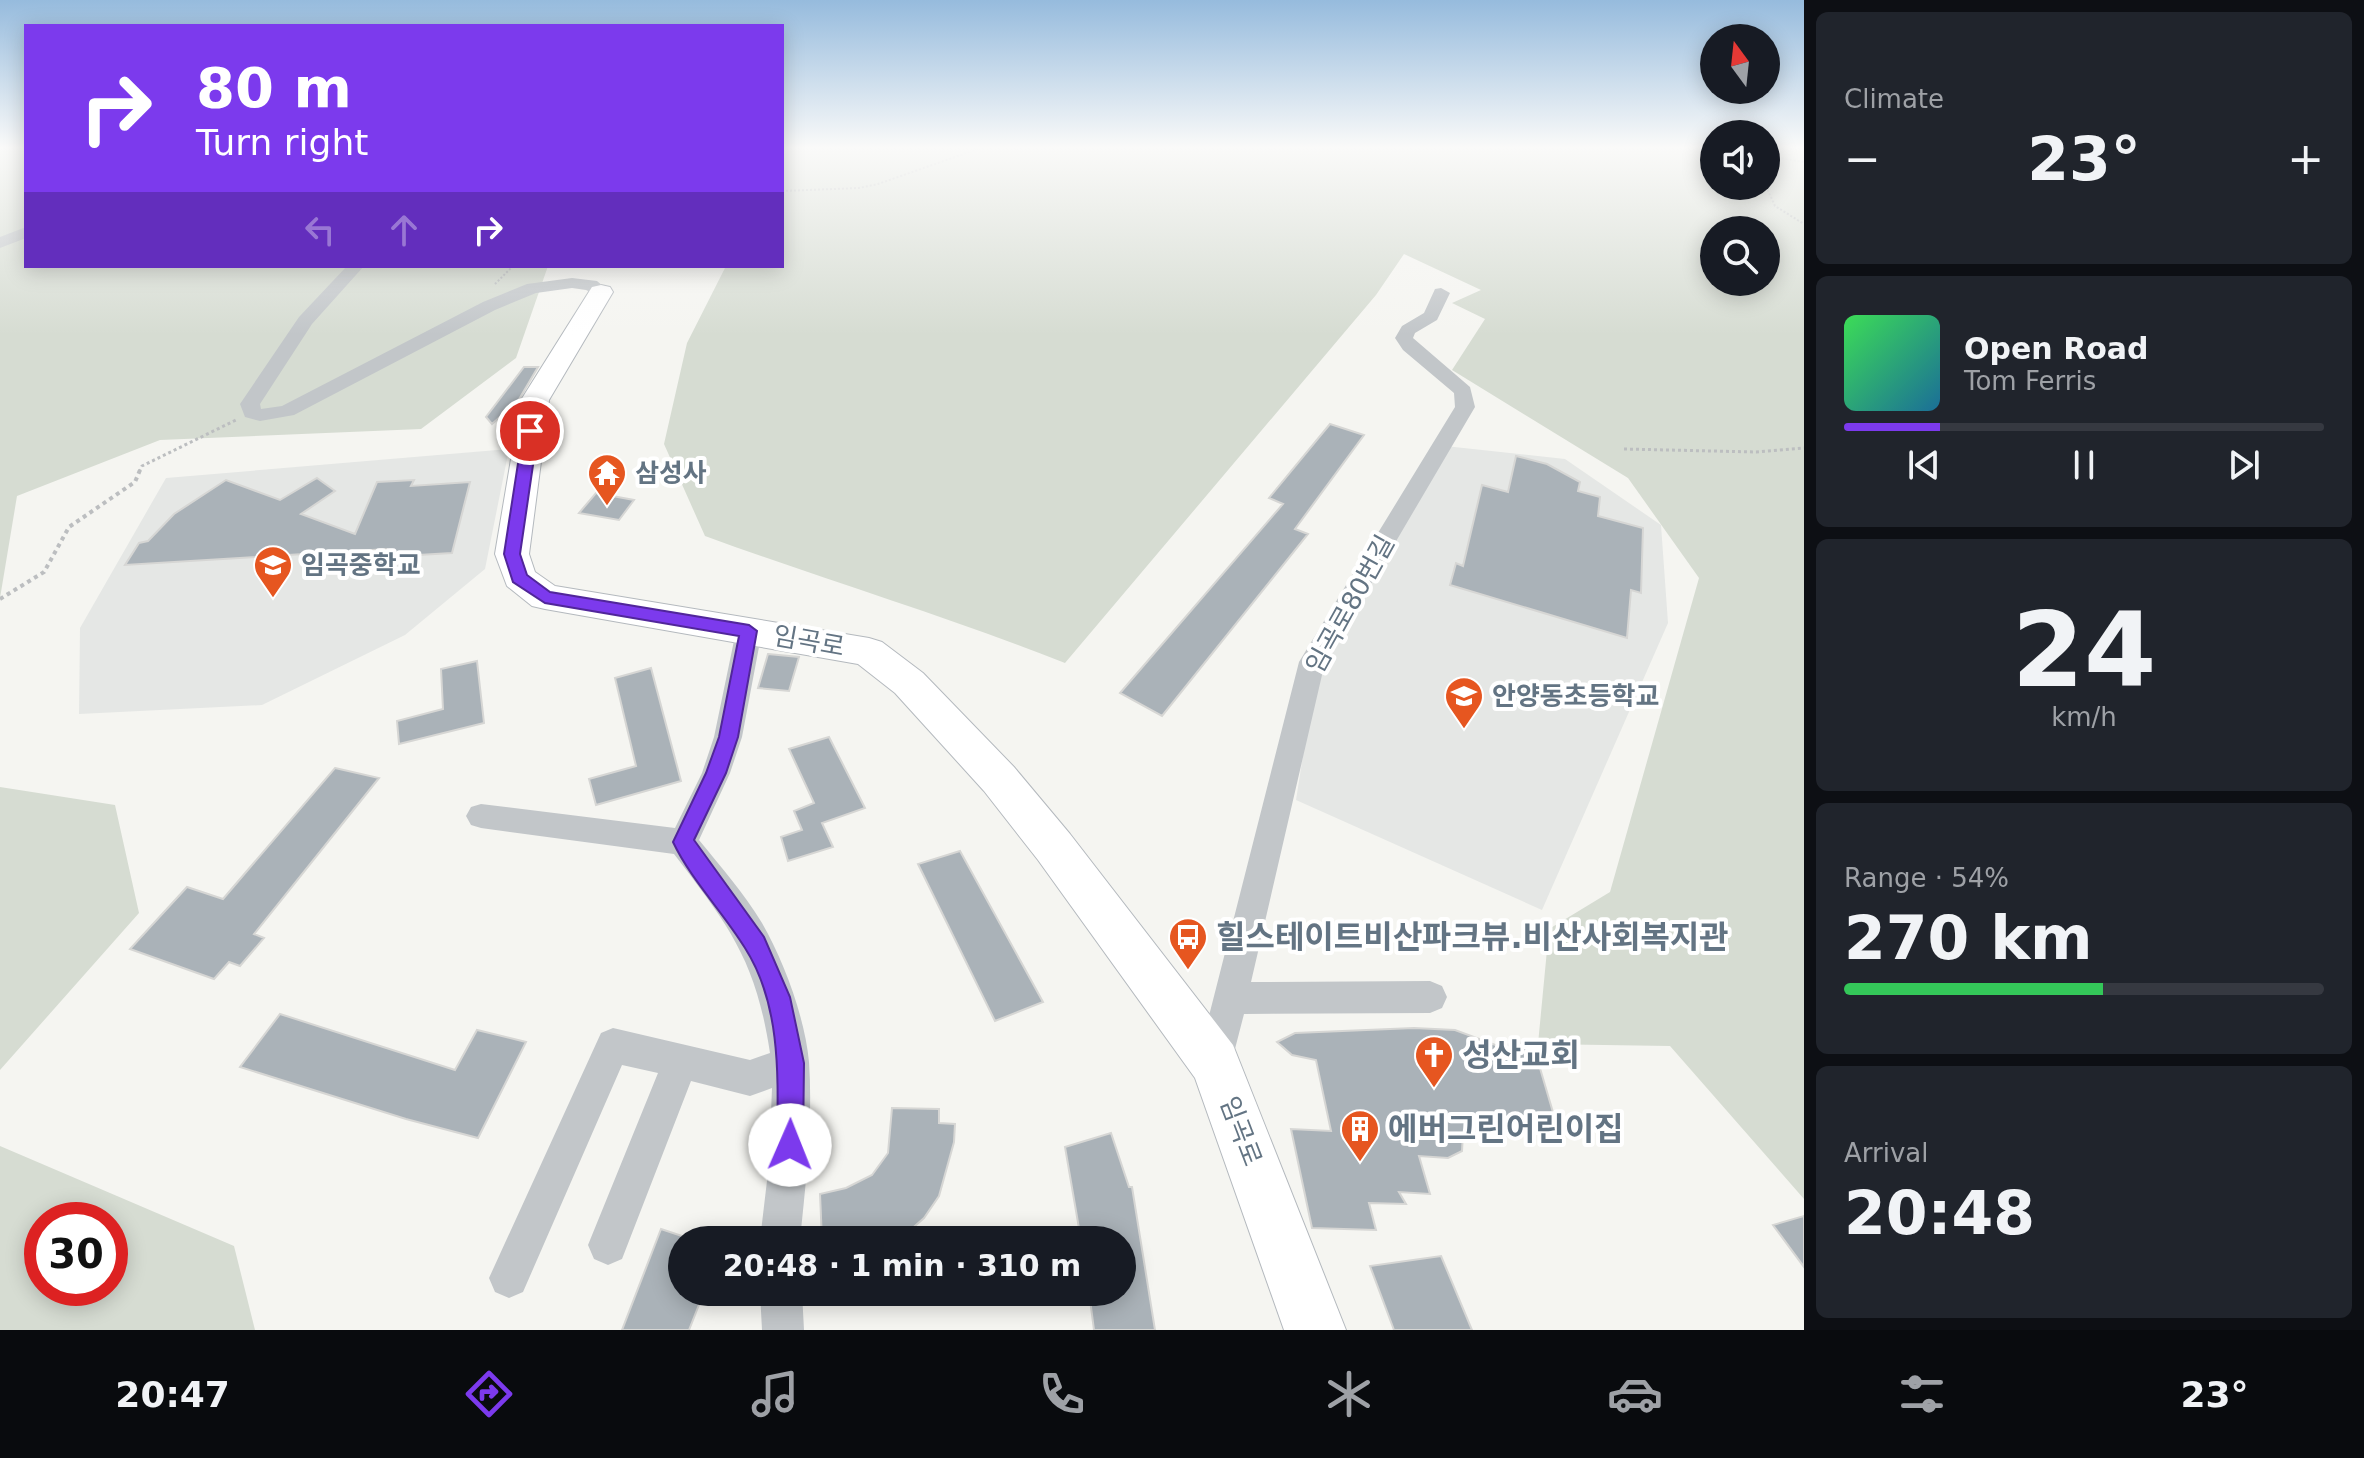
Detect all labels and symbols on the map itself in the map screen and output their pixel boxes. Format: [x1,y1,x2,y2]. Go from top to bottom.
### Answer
north arrow [1700,24,1780,104]
pin [496,397,564,465]
temple icon: 삼성사 [586,452,628,507]
place label: 삼성사 [635,458,707,488]
street label: 임곡로80번길 [1300,530,1400,678]
school or university icon: 임곡중학교 [252,544,294,599]
place label: 임곡중학교 [301,550,421,580]
street label: 임곡로 [771,620,847,662]
school or university icon: 안양동초등학교 [1443,675,1485,730]
place label: 안양동초등학교 [1492,681,1659,711]
bus stop icon: 힐스테이트비산파크뷰.비산사회복지관 [1167,916,1209,971]
place label: 힐스테이트비산파크뷰.비산사회복지관 [1216,918,1729,956]
church icon: 성산교회 [1413,1034,1455,1089]
place label: 성산교회 [1462,1036,1580,1074]
street label: 임곡로 [1214,1092,1268,1170]
position arrow [748,1103,832,1187]
building icon: 에버그린어린이집 [1339,1108,1381,1163]
place label: 에버그린어린이집 [1388,1110,1624,1148]
speed limit sign: 30 [24,1202,128,1306]

